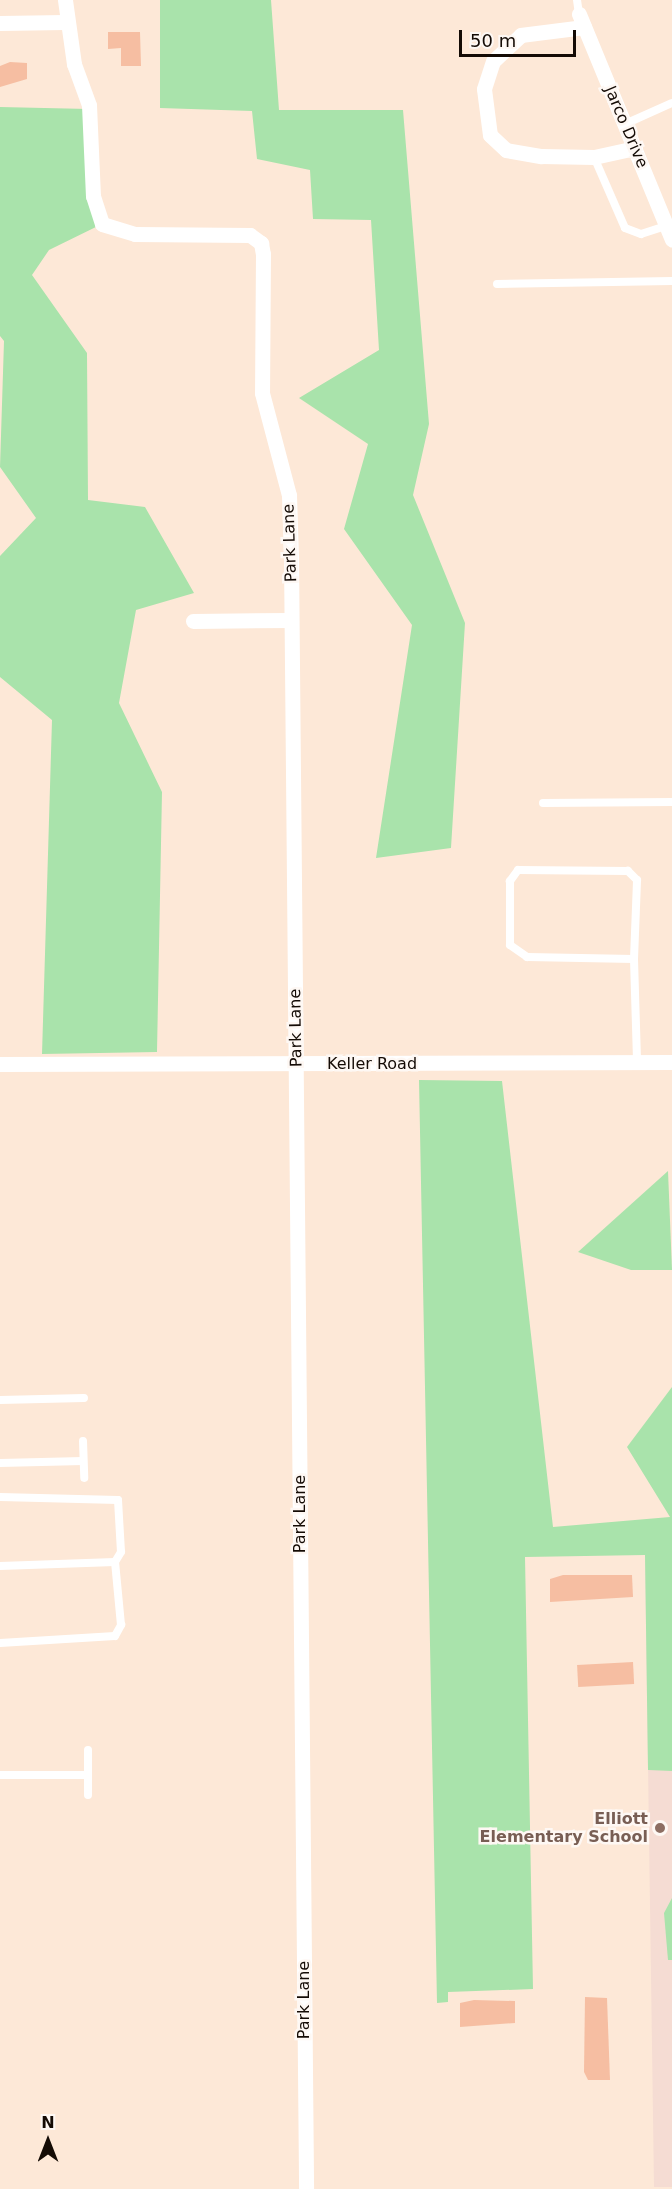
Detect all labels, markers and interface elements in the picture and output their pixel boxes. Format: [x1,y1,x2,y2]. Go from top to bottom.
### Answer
scale bar [462,18,579,56]
text: 50 m [470,30,516,51]
street label: Jarco Drive [600,83,652,171]
street label: Park Lane [279,504,301,582]
street label: Park Lane [286,989,306,1067]
street label: Keller Road [327,1054,417,1074]
street label: Park Lane [290,1475,310,1553]
place label: Elliott Elementary School [480,1809,648,1847]
marker: Elliott Elementary School [653,1821,667,1835]
street label: Park Lane [294,1961,314,2039]
north arrow [18,2111,78,2171]
text: N [41,2113,55,2132]

